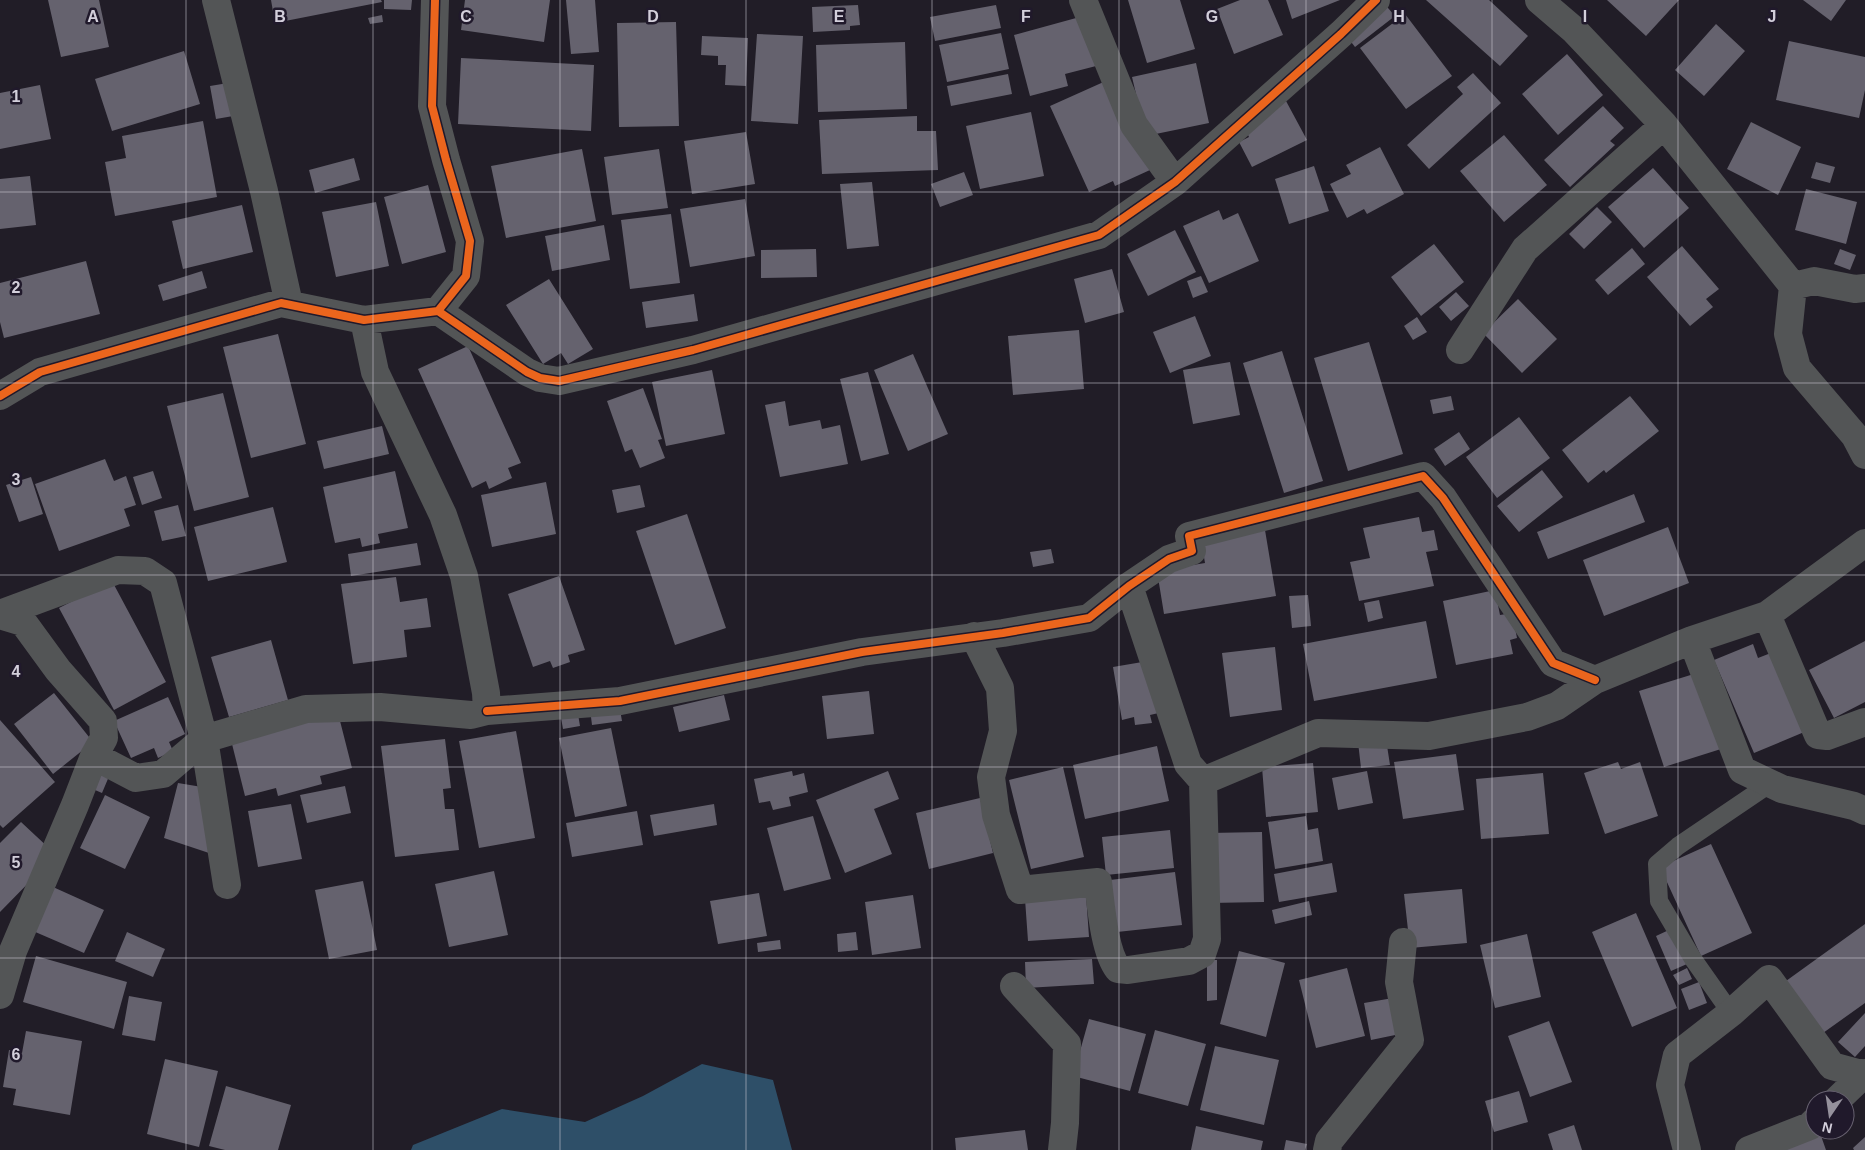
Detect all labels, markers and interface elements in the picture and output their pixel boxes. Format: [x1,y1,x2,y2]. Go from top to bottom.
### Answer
text: A [87,8,99,25]
text: B [274,8,286,25]
text: C [460,8,472,25]
text: D [647,8,659,25]
text: E [834,8,845,25]
text: F [1021,8,1031,25]
text: G [1206,8,1218,25]
text: H [1393,8,1405,25]
text: I [1583,8,1587,25]
text: J [1768,8,1776,25]
text: 1 [12,88,21,105]
text: 2 [12,279,21,296]
text: 3 [12,471,21,488]
text: 4 [12,663,21,680]
text: 5 [12,854,21,871]
text: 6 [12,1046,21,1063]
north arrow [1805,1090,1855,1140]
text: N [1820,1119,1834,1137]

